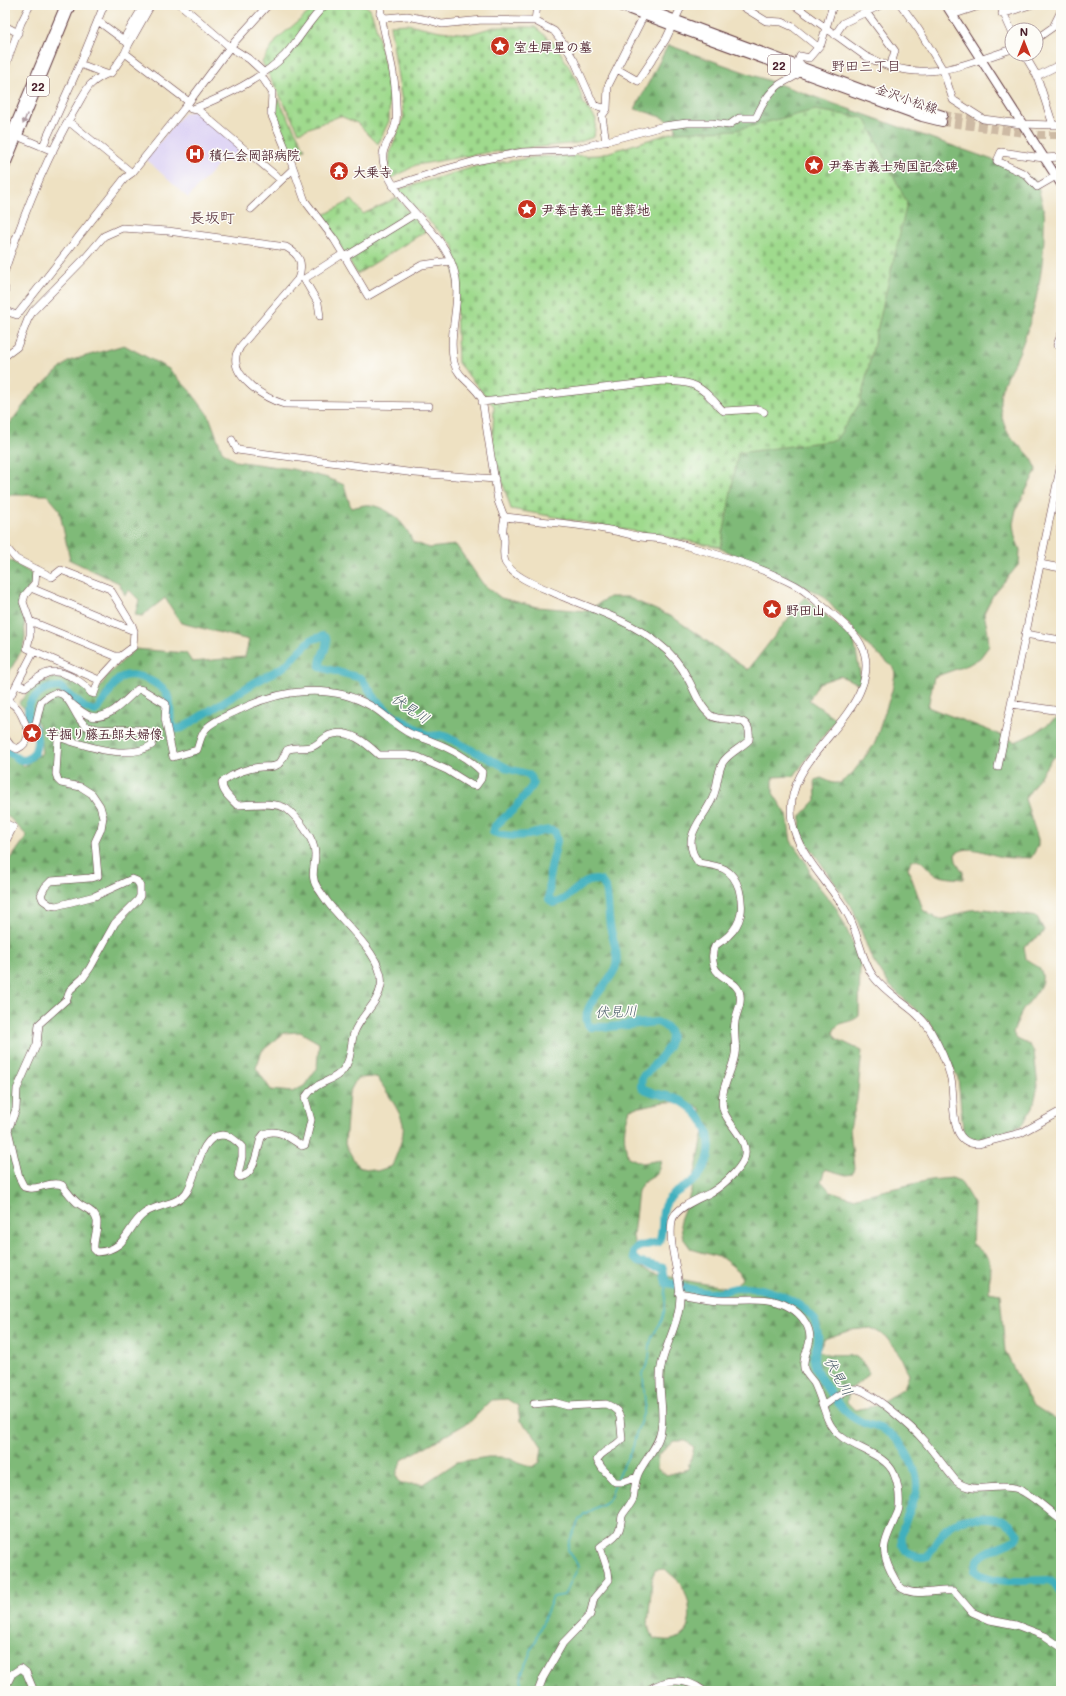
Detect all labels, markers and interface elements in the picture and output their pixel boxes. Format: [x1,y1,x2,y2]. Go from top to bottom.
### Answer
north arrow [1004,22,1044,62]
text: N [1020,24,1028,39]
place icon: 室生犀星の墓 [489,35,511,57]
place label: 室生犀星の墓 [514,38,592,55]
road number: 22 [768,55,790,75]
district label: 野田三丁目 [831,56,901,75]
road number: 22 [27,76,49,96]
street label: 金沢小松線 [873,79,941,117]
one-way arrow [21,113,27,125]
hospital icon: 積仁会岡部病院 [184,143,206,165]
place label: 積仁会岡部病院 [209,146,300,163]
place icon: 尹奉吉義士殉国記念碑 [803,154,825,176]
place label: 尹奉吉義士殉国記念碑 [828,157,958,174]
temple icon: 大乗寺 [328,160,350,182]
place label: 大乗寺 [353,163,392,180]
place icon: 尹奉吉義士 暗葬地 [516,198,538,220]
place label: 尹奉吉義士 暗葬地 [541,201,650,218]
district label: 長坂町 [189,207,235,227]
place icon: 野田山 [761,598,783,620]
place label: 野田山 [786,601,825,618]
water label: 伏見川 [388,688,434,728]
place icon: 芋掘り藤五郎夫婦像 [21,722,43,744]
place label: 芋掘り藤五郎夫婦像 [46,725,163,742]
water label: 伏見川 [595,1001,637,1021]
water label: 伏見川 [820,1353,858,1399]

